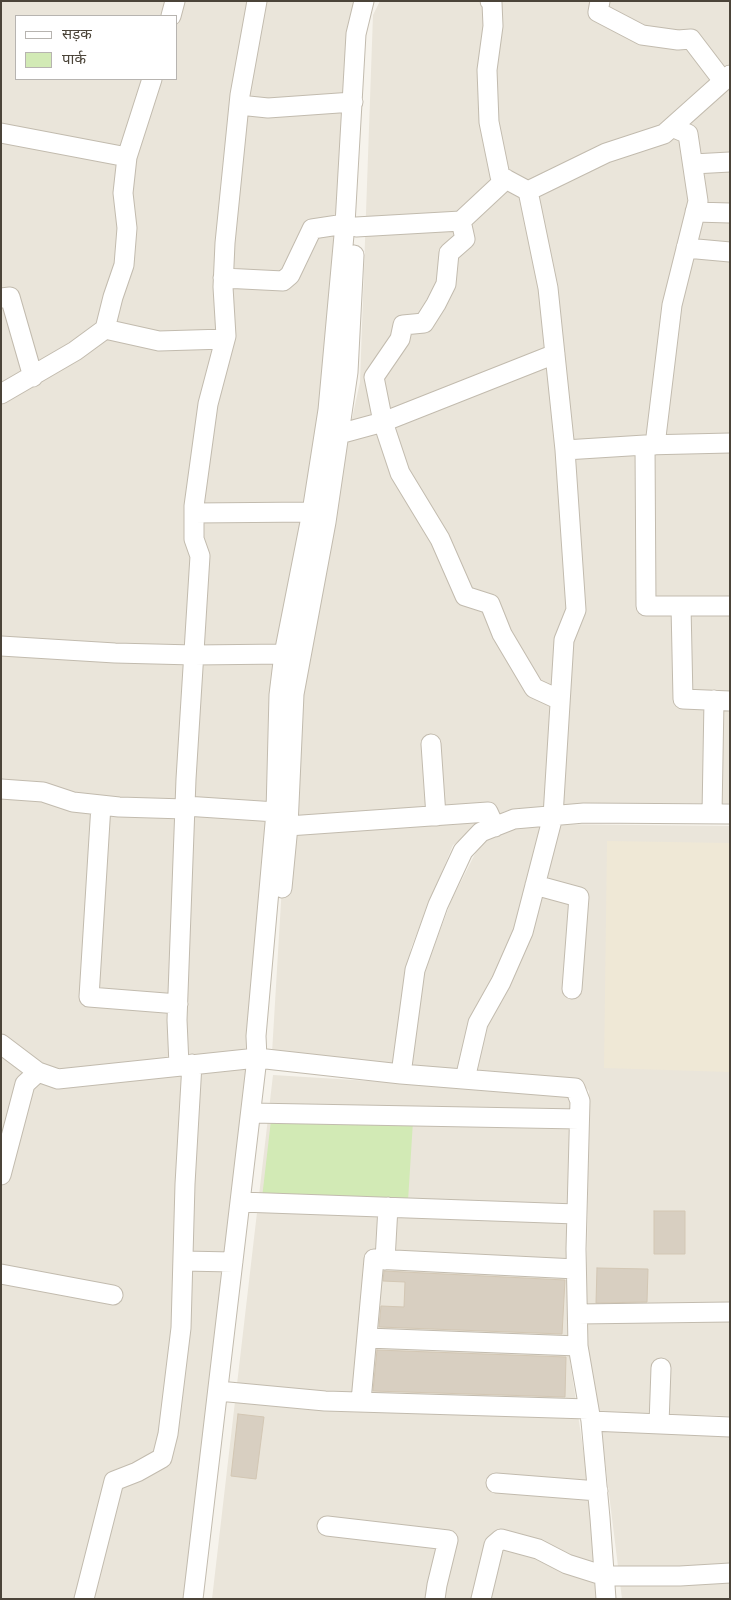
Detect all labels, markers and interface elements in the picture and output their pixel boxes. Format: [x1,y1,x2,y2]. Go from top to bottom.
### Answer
legend [15,15,178,80]
text: सड़क [62,25,92,43]
text: पार्क [62,50,86,68]

